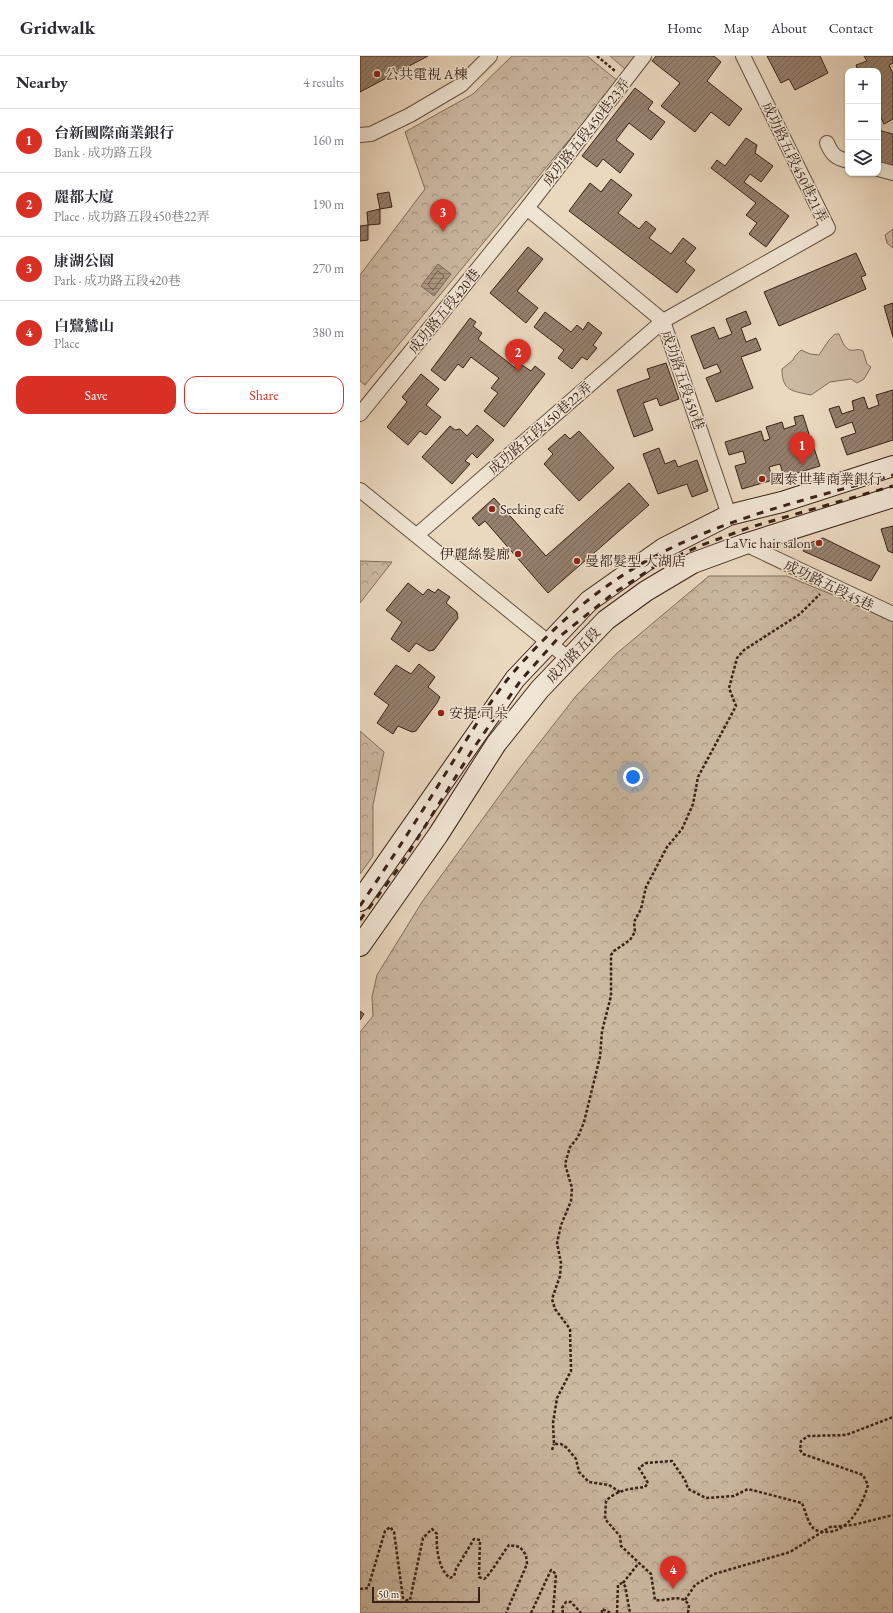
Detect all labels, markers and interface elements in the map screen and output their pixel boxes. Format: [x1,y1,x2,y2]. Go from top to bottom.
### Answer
text: Gridwalk [20,15,95,40]
text: Home [667,19,702,37]
text: Map [724,19,749,37]
text: About [771,19,807,37]
text: Contact [829,19,873,37]
place label: 公共電視 A棟 [385,65,468,83]
map controls [845,68,881,176]
button: + [845,68,881,104]
marker: 公共電視 A棟 [372,69,382,79]
text: Nearby [16,71,68,93]
text: 4 results [303,74,344,91]
street label: 成功路五段450巷23弄 [538,75,634,189]
street label: 成功路五段450巷21弄 [758,99,832,225]
button: − [845,104,881,140]
text: 台新國際商業銀行 [54,123,174,142]
text: 1 [26,132,32,149]
text: 160 m [313,132,344,149]
button: layers [845,140,881,176]
text: Bank · 成功路五段 [54,144,153,161]
text: 麗都大廈 [54,187,114,206]
text: 2 [26,196,32,213]
text: 190 m [313,196,344,213]
pin: 3 [430,199,456,232]
text: Place · 成功路五段450巷22弄 [54,208,210,225]
text: 康湖公園 [54,251,114,270]
text: 3 [26,260,32,277]
text: 270 m [313,260,344,277]
street label: 成功路五段420巷 [404,265,484,357]
text: Park · 成功路五段420巷 [54,272,181,289]
text: 白鷺鷥山 [54,316,114,335]
text: 4 [26,324,32,341]
text: 380 m [313,324,344,341]
street label: 成功路五段450巷 [658,328,708,432]
text: Place [54,335,80,352]
pin: 2 [505,339,531,372]
button: Save [16,376,176,414]
button: Share [184,376,344,414]
street label: 成功路五段450巷22弄 [484,378,596,478]
pin: 1 [789,432,815,465]
place label: 國泰世華商業銀行 [770,470,882,488]
marker: 國泰世華商業銀行 [757,474,767,484]
place label: Seeking café [500,500,565,518]
marker: Seeking café [487,504,497,514]
place label: LaVie hair salon [725,534,812,552]
marker: LaVie hair salon [814,538,824,548]
place label: 伊麗絲髮廊 [440,545,510,563]
marker: 伊麗絲髮廊 [513,549,523,559]
place label: 曼都髮型 大湖店 [585,552,686,570]
marker: 曼都髮型 大湖店 [572,556,582,566]
street label: 成功路五段45巷 [781,556,877,614]
street label: 成功路五段 [542,624,604,686]
place label: 安提.司朵 [449,704,508,722]
marker: 安提.司朵 [436,708,446,718]
your location [623,767,643,787]
pin: 4 [660,1556,686,1589]
scale bar [372,1585,480,1604]
text: 50 m [378,1587,399,1601]

